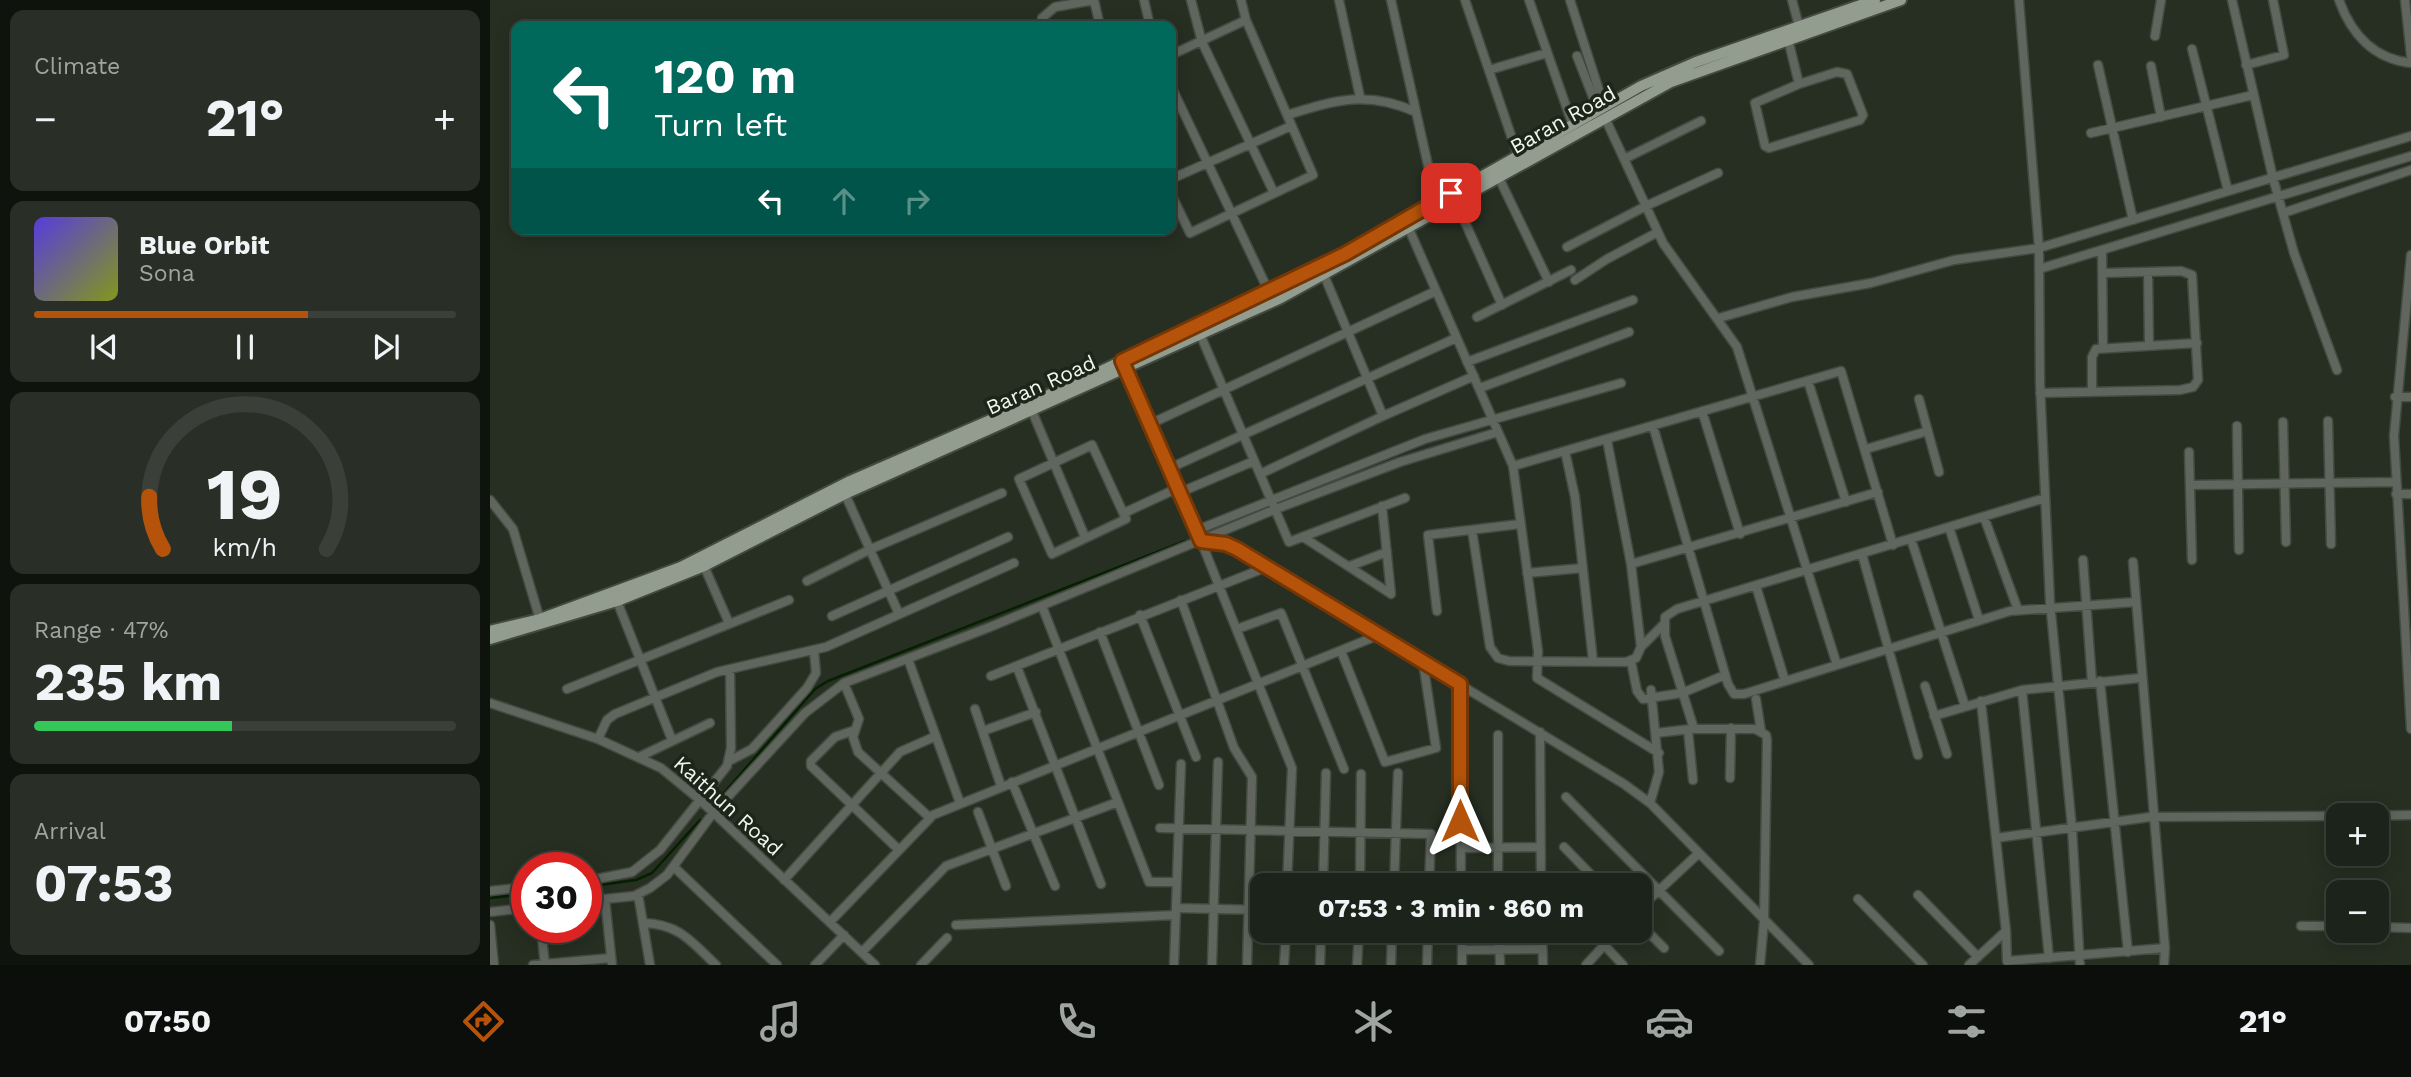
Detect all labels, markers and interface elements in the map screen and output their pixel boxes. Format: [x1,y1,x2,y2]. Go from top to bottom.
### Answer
text: 120 m [654,47,796,105]
icon: left [539,49,630,140]
text: Climate [34,53,120,80]
street label: Baran Road [1505,80,1620,159]
text: 21° [205,88,285,149]
text: − [34,97,57,141]
text: + [433,97,456,141]
text: Turn left [654,106,787,144]
pin [1421,163,1481,223]
icon: arrive [1432,174,1470,212]
icon: left [752,182,790,220]
icon: ahead [825,182,863,220]
icon: right [898,182,936,220]
text: Blue Orbit [139,230,269,260]
text: Sona [139,260,195,287]
icon: previous [85,328,123,366]
icon: pause [226,328,264,366]
icon: next [367,328,405,366]
street label: Baran Road [982,349,1099,420]
text: 19 [207,451,283,537]
text: km/h [213,532,277,561]
text: Range · 47% [34,617,168,644]
text: 235 km [34,652,222,713]
street label: Kaithun Road [669,750,788,861]
position arrow [1423,784,1497,858]
map controls [2326,803,2389,943]
button: + [2326,803,2389,866]
text: Arrival [34,818,106,845]
speed limit sign: 30 [511,852,602,943]
text: 07:53 [34,853,174,914]
button: − [2326,880,2389,943]
text: 07:53 · 3 min · 860 m [1318,893,1584,923]
icon: directions [459,997,508,1046]
icon: music [756,997,805,1046]
icon: phone [1052,997,1101,1046]
icon: climate [1349,997,1398,1046]
icon: car [1645,997,1694,1046]
icon: filters [1942,997,1991,1046]
text: 07:50 [124,1002,211,1040]
text: 21° [2238,1002,2287,1040]

